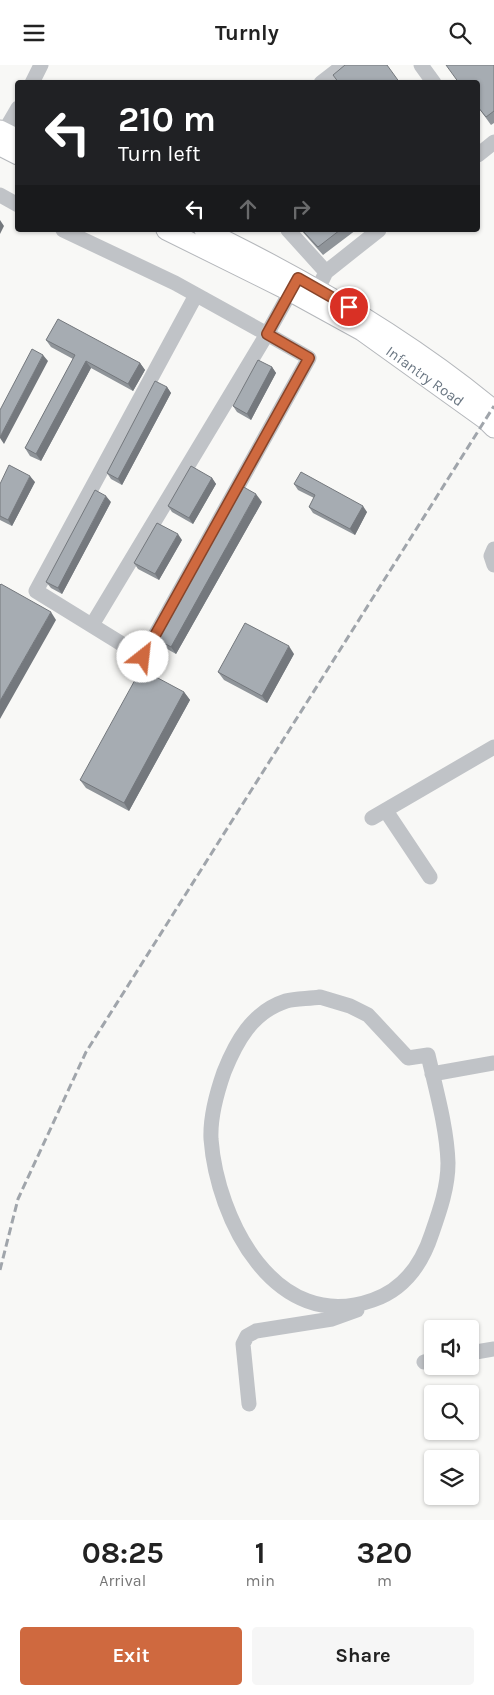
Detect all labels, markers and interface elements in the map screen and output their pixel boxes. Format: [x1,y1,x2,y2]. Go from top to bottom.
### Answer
icon: menu [20,19,48,47]
icon: search [446,19,474,47]
text: Turnly [215,20,279,46]
text: 210 m [118,99,216,140]
icon: left [35,100,100,165]
text: Turn left [118,141,201,167]
icon: left [181,195,209,223]
icon: ahead [234,195,262,223]
icon: right [287,195,315,223]
pin [328,286,370,328]
icon: arrive [335,293,363,321]
street label: Infantry Road [382,342,468,410]
position arrow [116,630,168,682]
map controls [424,1320,479,1505]
button: sound [424,1320,479,1375]
button: search [424,1385,479,1440]
button: layers [424,1450,479,1505]
text: 08:25 [82,1535,164,1571]
text: 1 [255,1535,265,1571]
text: 320 [357,1535,412,1571]
text: Arrival [99,1571,146,1590]
text: min [245,1571,275,1590]
text: m [377,1571,392,1590]
button: Exit [20,1627,242,1685]
button: Share [252,1627,474,1685]

